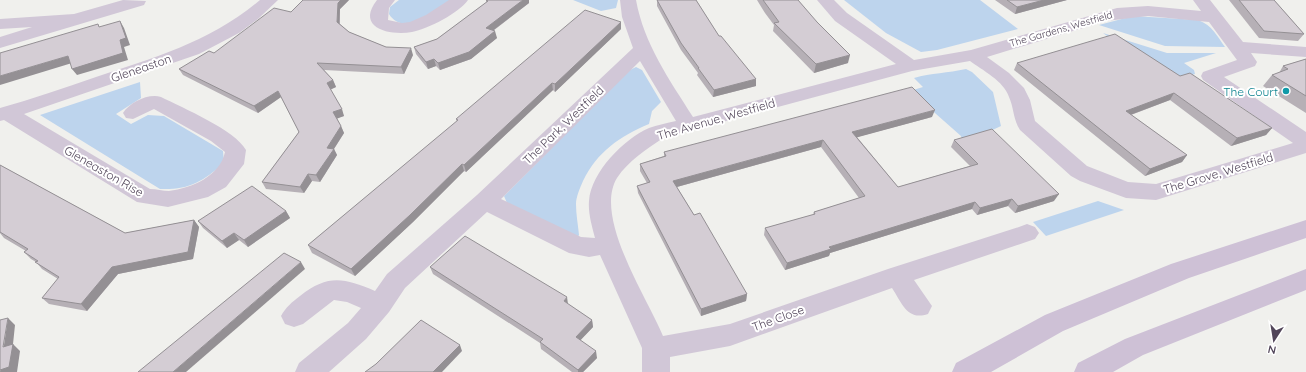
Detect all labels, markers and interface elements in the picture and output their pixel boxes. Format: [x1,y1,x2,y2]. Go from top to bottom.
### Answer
street label: The Gardens, Westfield [1008,8,1114,50]
street label: Gleneaston [109,51,173,85]
street label: The Park, Westfield [519,83,607,167]
place label: The Court [1223,84,1278,99]
marker: The Court [1281,86,1291,96]
street label: The Avenue, Westfield [655,95,777,143]
street label: Gleneaston Rise [62,142,146,200]
street label: The Grove, Westfield [1161,149,1275,197]
street label: The Close [750,302,806,334]
north arrow [1254,320,1294,360]
text: N [1267,342,1277,357]

